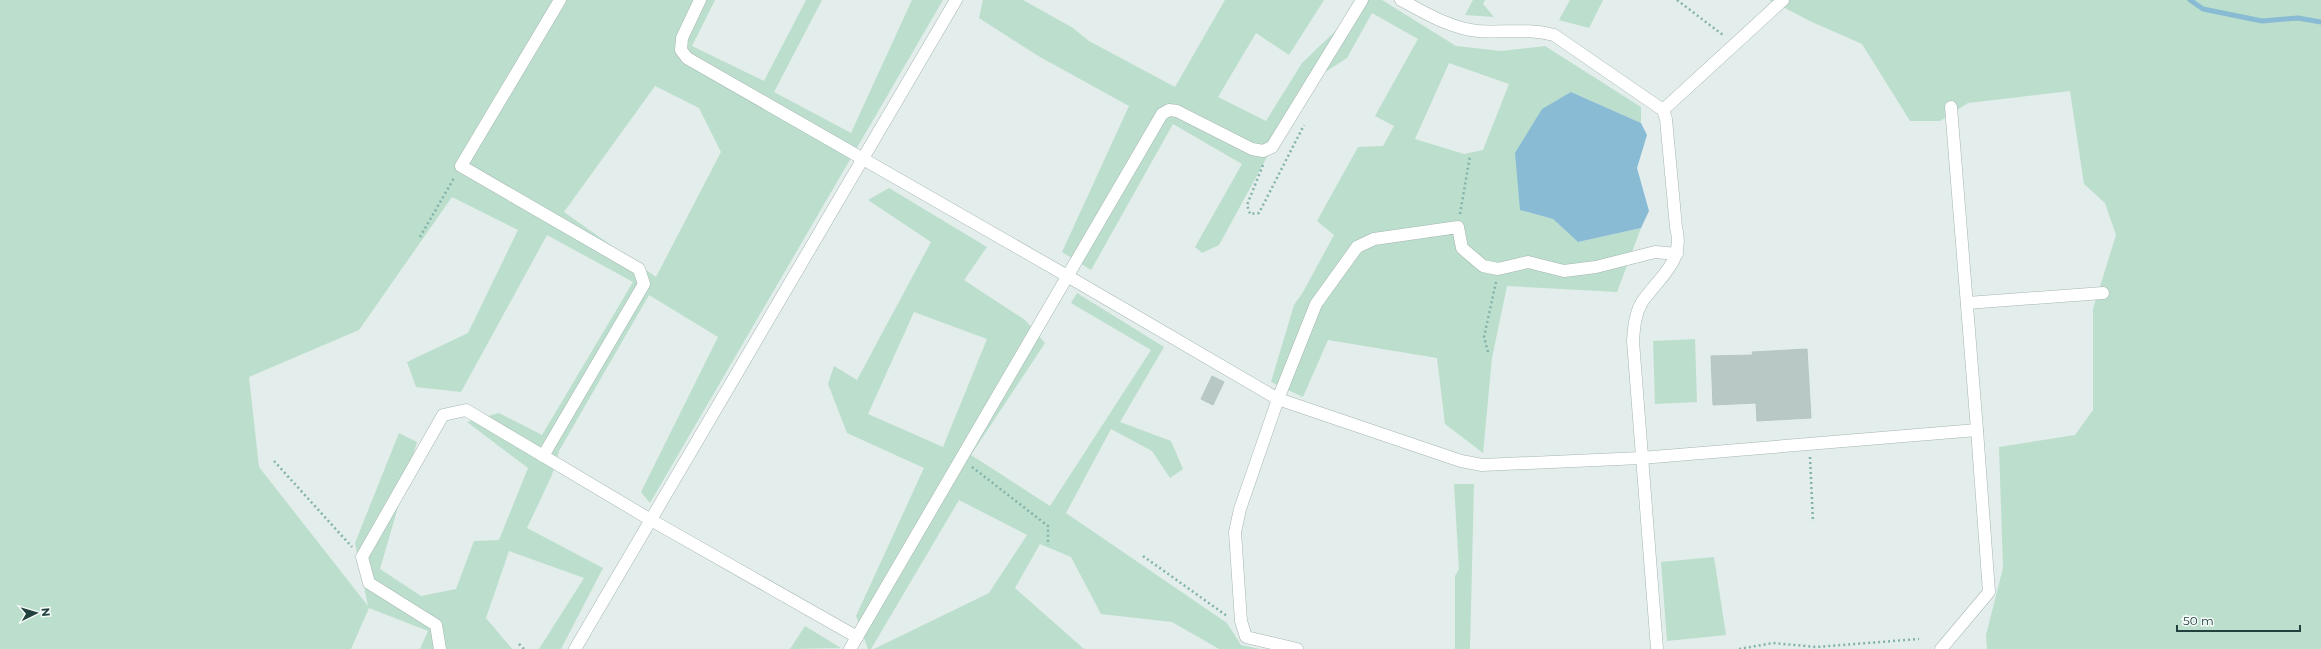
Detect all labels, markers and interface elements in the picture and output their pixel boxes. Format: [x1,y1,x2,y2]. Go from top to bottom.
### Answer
north arrow [16,593,56,633]
text: N [39,607,53,617]
scale bar [2177,607,2300,633]
text: 50 m [2183,613,2214,628]

